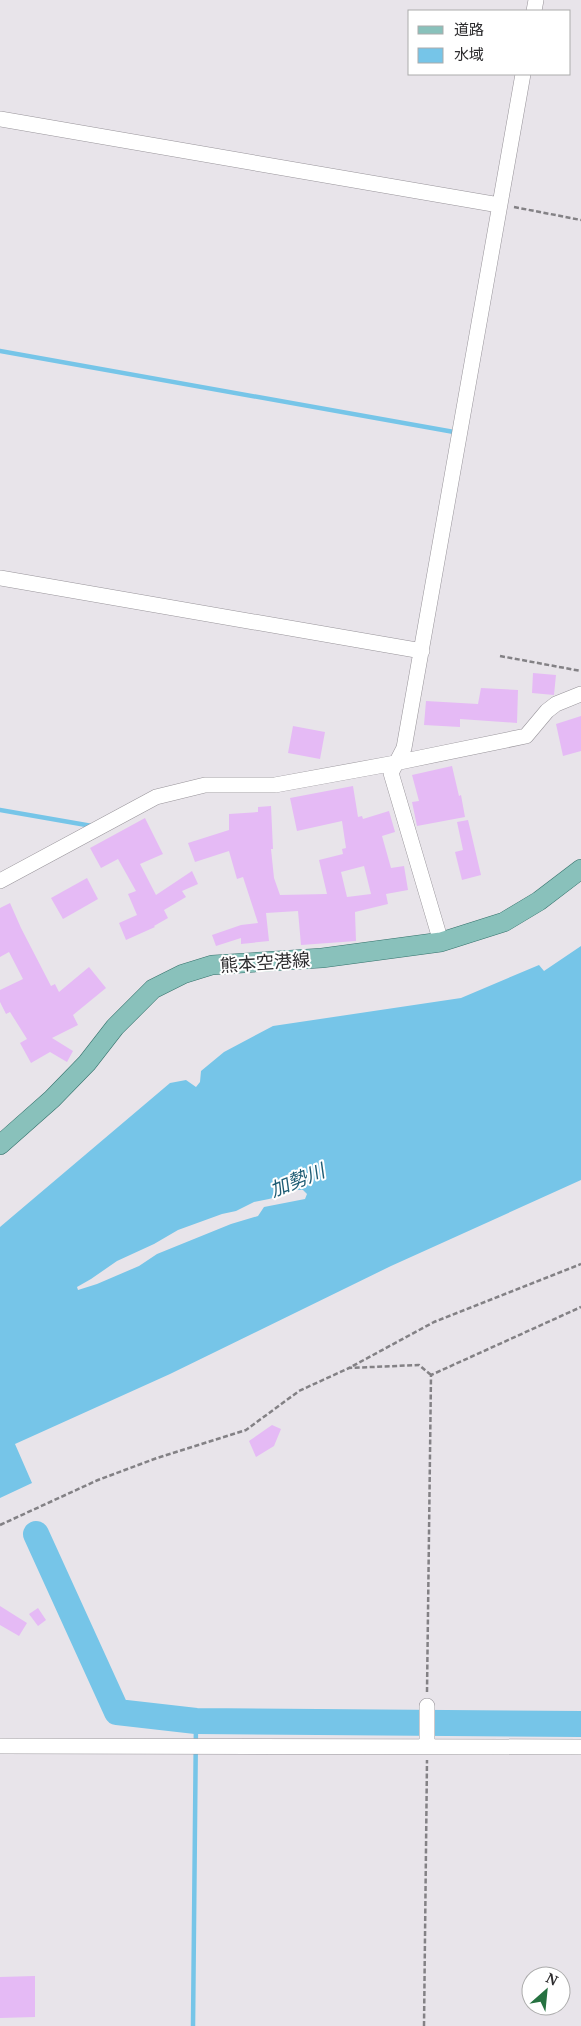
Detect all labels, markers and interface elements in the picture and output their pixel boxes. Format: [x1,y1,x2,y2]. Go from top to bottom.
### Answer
legend [408,10,571,75]
text: 道路 [454,19,484,39]
text: 水域 [454,44,484,64]
street label: 熊本空港線 [219,947,311,977]
water label: 加勢川 [266,1157,330,1203]
north arrow [521,1966,571,2016]
text: N [543,1968,561,1990]

